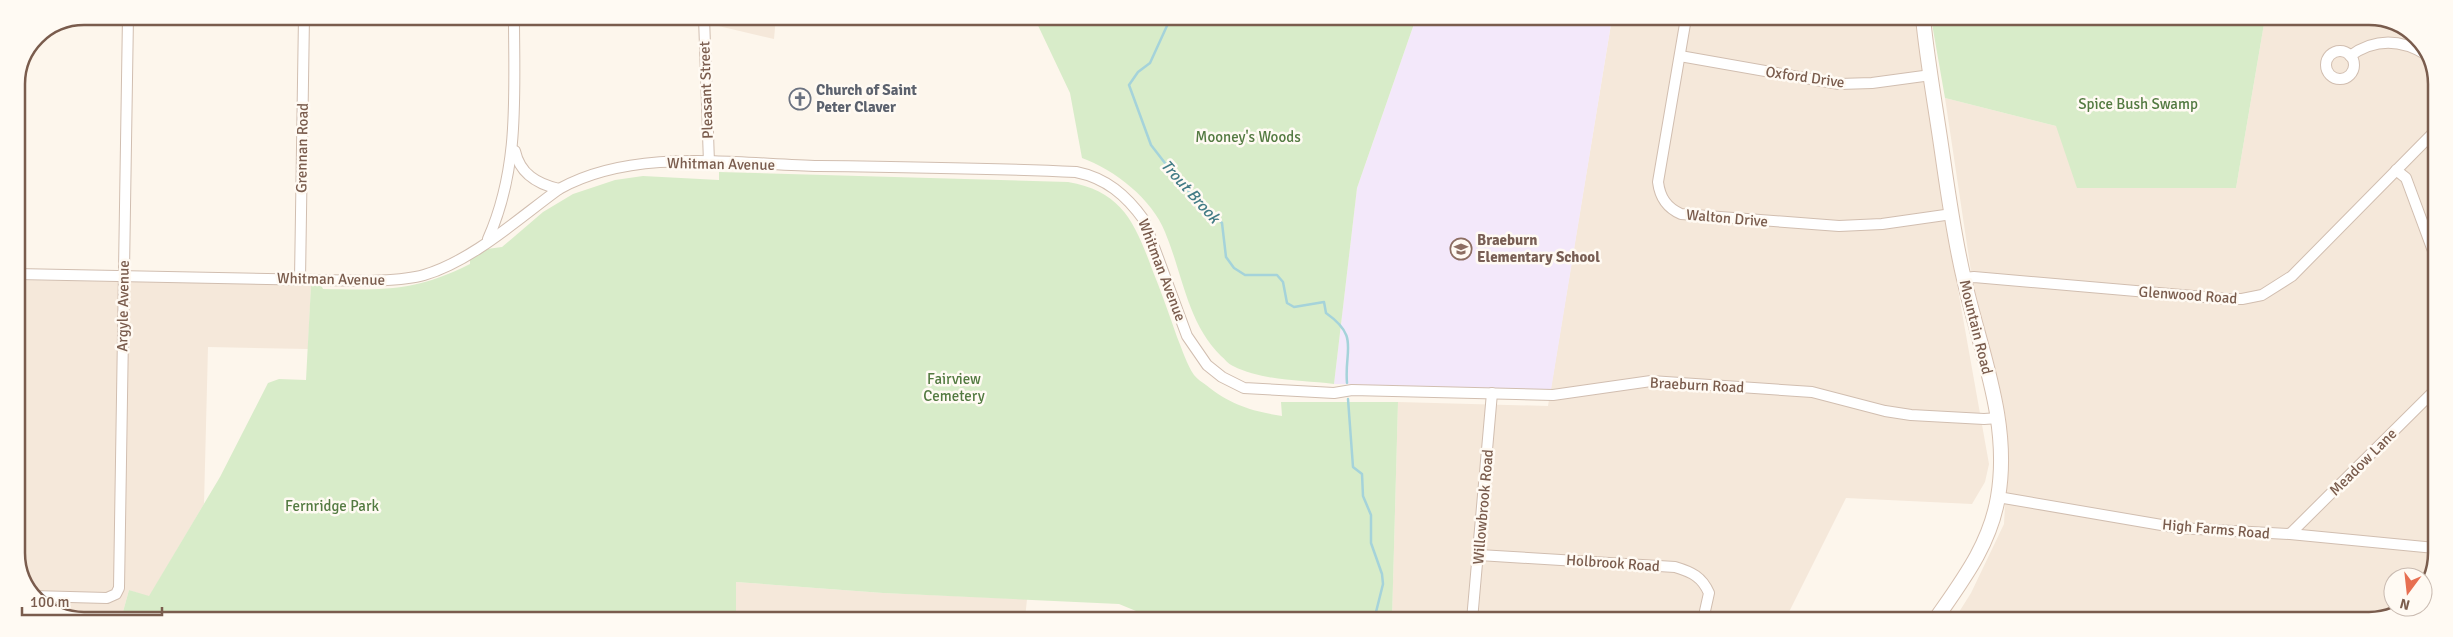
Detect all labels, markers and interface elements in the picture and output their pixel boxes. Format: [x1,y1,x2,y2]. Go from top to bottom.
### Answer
street label: Pleasant Street [695,41,717,139]
street label: Oxford Drive [1764,63,1846,91]
place label: Church of Saint Peter Claver [816,81,917,116]
church icon: Church of Saint Peter Claver [788,87,812,111]
park label: Spice Bush Swamp [2078,95,2198,113]
street label: Grennan Road [292,103,312,193]
park label: Mooney's Woods [1195,128,1301,146]
street label: Whitman Avenue [667,154,775,174]
water label: Trout Brook [1157,156,1225,229]
street label: Walton Drive [1685,205,1769,231]
street label: Whitman Avenue [1134,216,1190,324]
place label: Braeburn Elementary School [1477,231,1600,266]
school or university icon: Braeburn Elementary School [1449,237,1473,261]
street label: Argyle Avenue [113,260,133,352]
street label: Whitman Avenue [277,269,385,289]
street label: Mountain Road [1956,278,1996,376]
street label: Glenwood Road [2138,283,2238,307]
park label: Fairview Cemetery [923,370,985,405]
street label: Braeburn Road [1649,374,1745,396]
street label: Meadow Lane [2326,425,2400,499]
street label: Willowbrook Road [1469,449,1497,565]
park label: Fernridge Park [285,497,379,515]
street label: High Farms Road [2161,515,2271,543]
street label: Holbrook Road [1565,551,1661,575]
north arrow [2383,567,2433,617]
scale bar [22,584,162,616]
text: 100 m [30,593,70,611]
text: N [2398,595,2412,614]

